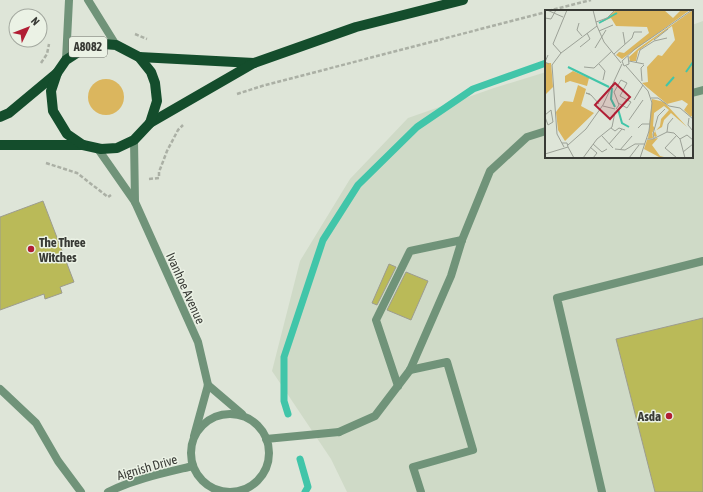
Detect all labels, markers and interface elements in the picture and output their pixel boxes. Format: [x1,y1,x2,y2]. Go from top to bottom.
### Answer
north arrow [8,8,48,48]
inset map [545,10,693,158]
text: N [29,15,42,28]
road number: A8082 [69,37,107,57]
place label: The Three Witches [38,235,86,265]
marker: The Three Witches [26,244,36,254]
street label: Ivanhoe Avenue [163,250,208,326]
place label: Asda [637,409,661,424]
marker: Asda [664,411,674,421]
street label: Aignish Drive [115,452,179,483]

